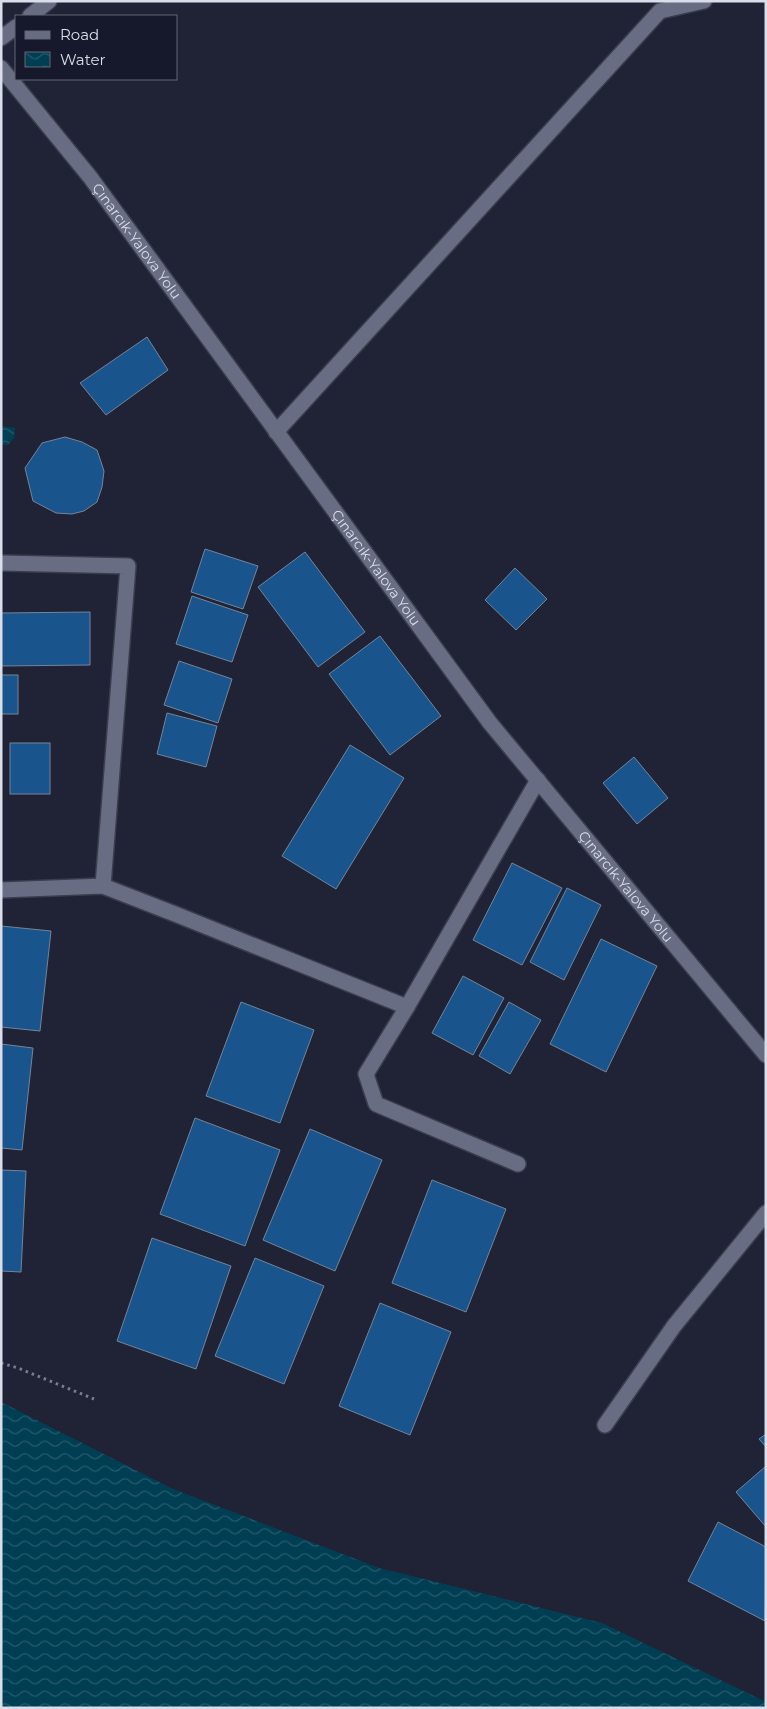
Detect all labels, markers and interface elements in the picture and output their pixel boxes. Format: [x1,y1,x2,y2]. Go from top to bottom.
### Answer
legend [15,15,178,80]
text: Road [60,25,99,44]
text: Water [60,50,106,69]
street label: Çınarcık-Yalova Yolu [88,179,185,303]
street label: Çınarcık-Yalova Yolu [328,506,425,629]
street label: Çınarcık-Yalova Yolu [574,827,677,946]

